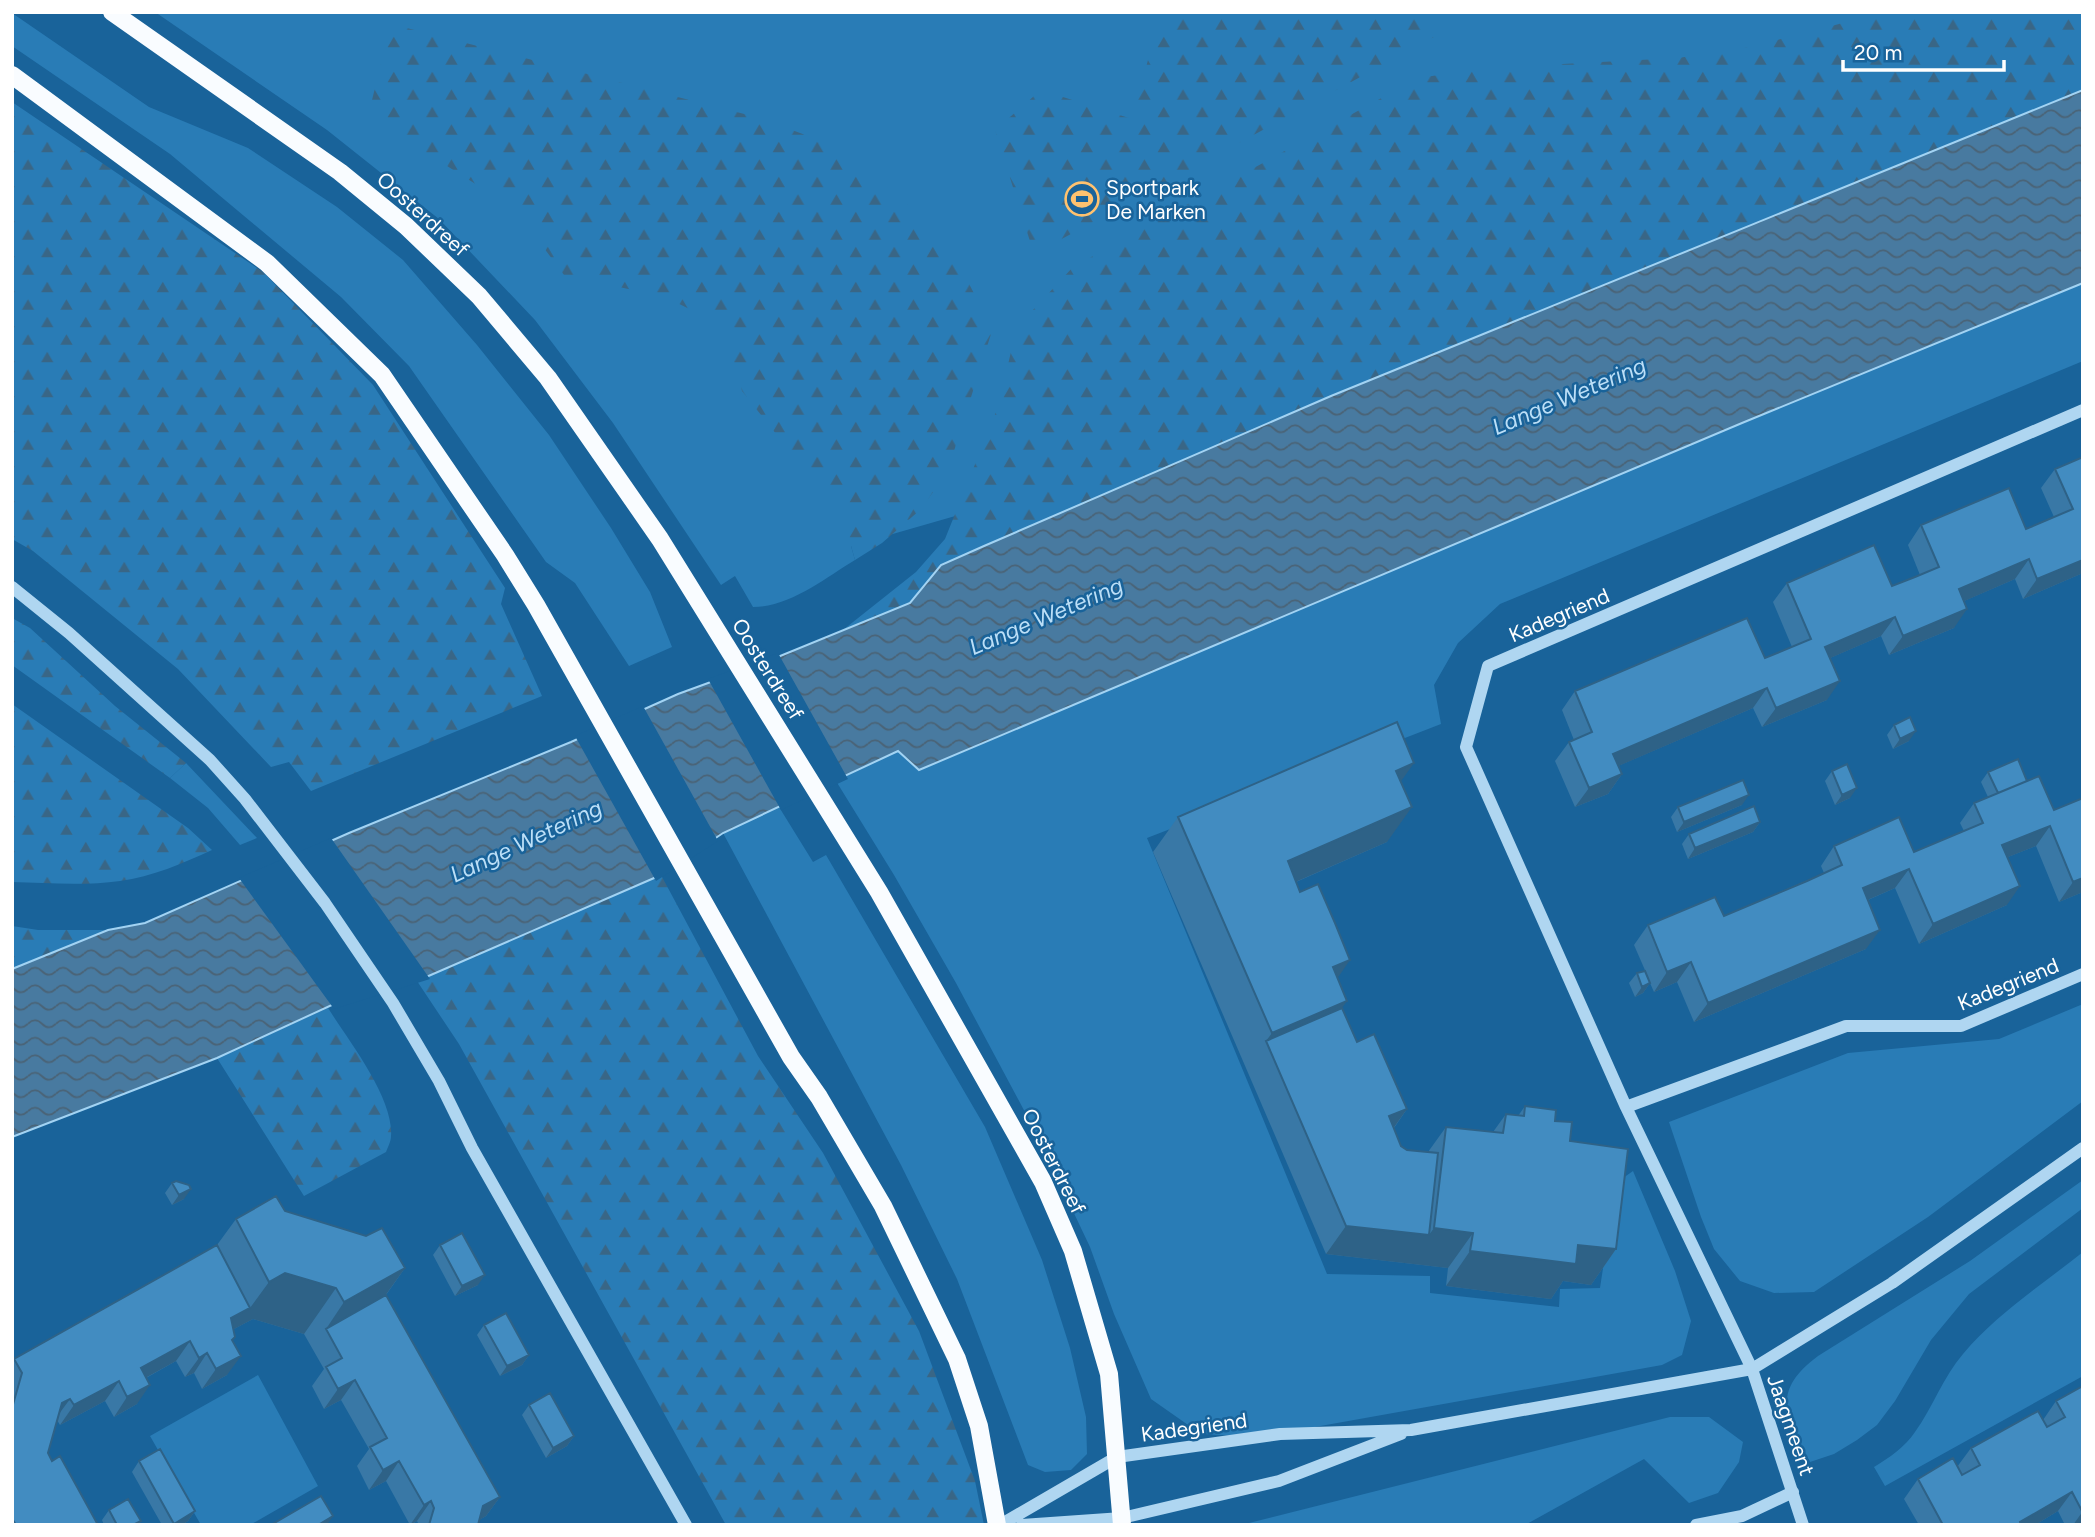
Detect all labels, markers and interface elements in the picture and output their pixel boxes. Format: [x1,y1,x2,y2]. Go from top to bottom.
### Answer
scale bar [1843,28,2004,72]
text: 20 m [1854,40,1902,65]
street label: Oosterdreef [372,166,474,262]
place label: Sportpark De Marken [1106,175,1206,224]
sports icon: Sportpark De Marken [1063,180,1101,218]
water label: Lange Wetering [1488,351,1650,441]
water label: Lange Wetering [965,571,1127,661]
street label: Kadegriend [1505,583,1613,647]
street label: Oosterdreef [727,614,809,725]
water label: Lange Wetering [445,794,607,888]
street label: Kadegriend [1954,952,2062,1016]
street label: Oosterdreef [1017,1104,1091,1218]
street label: Jaagmeent [1762,1371,1820,1479]
street label: Kadegriend [1139,1407,1249,1447]

